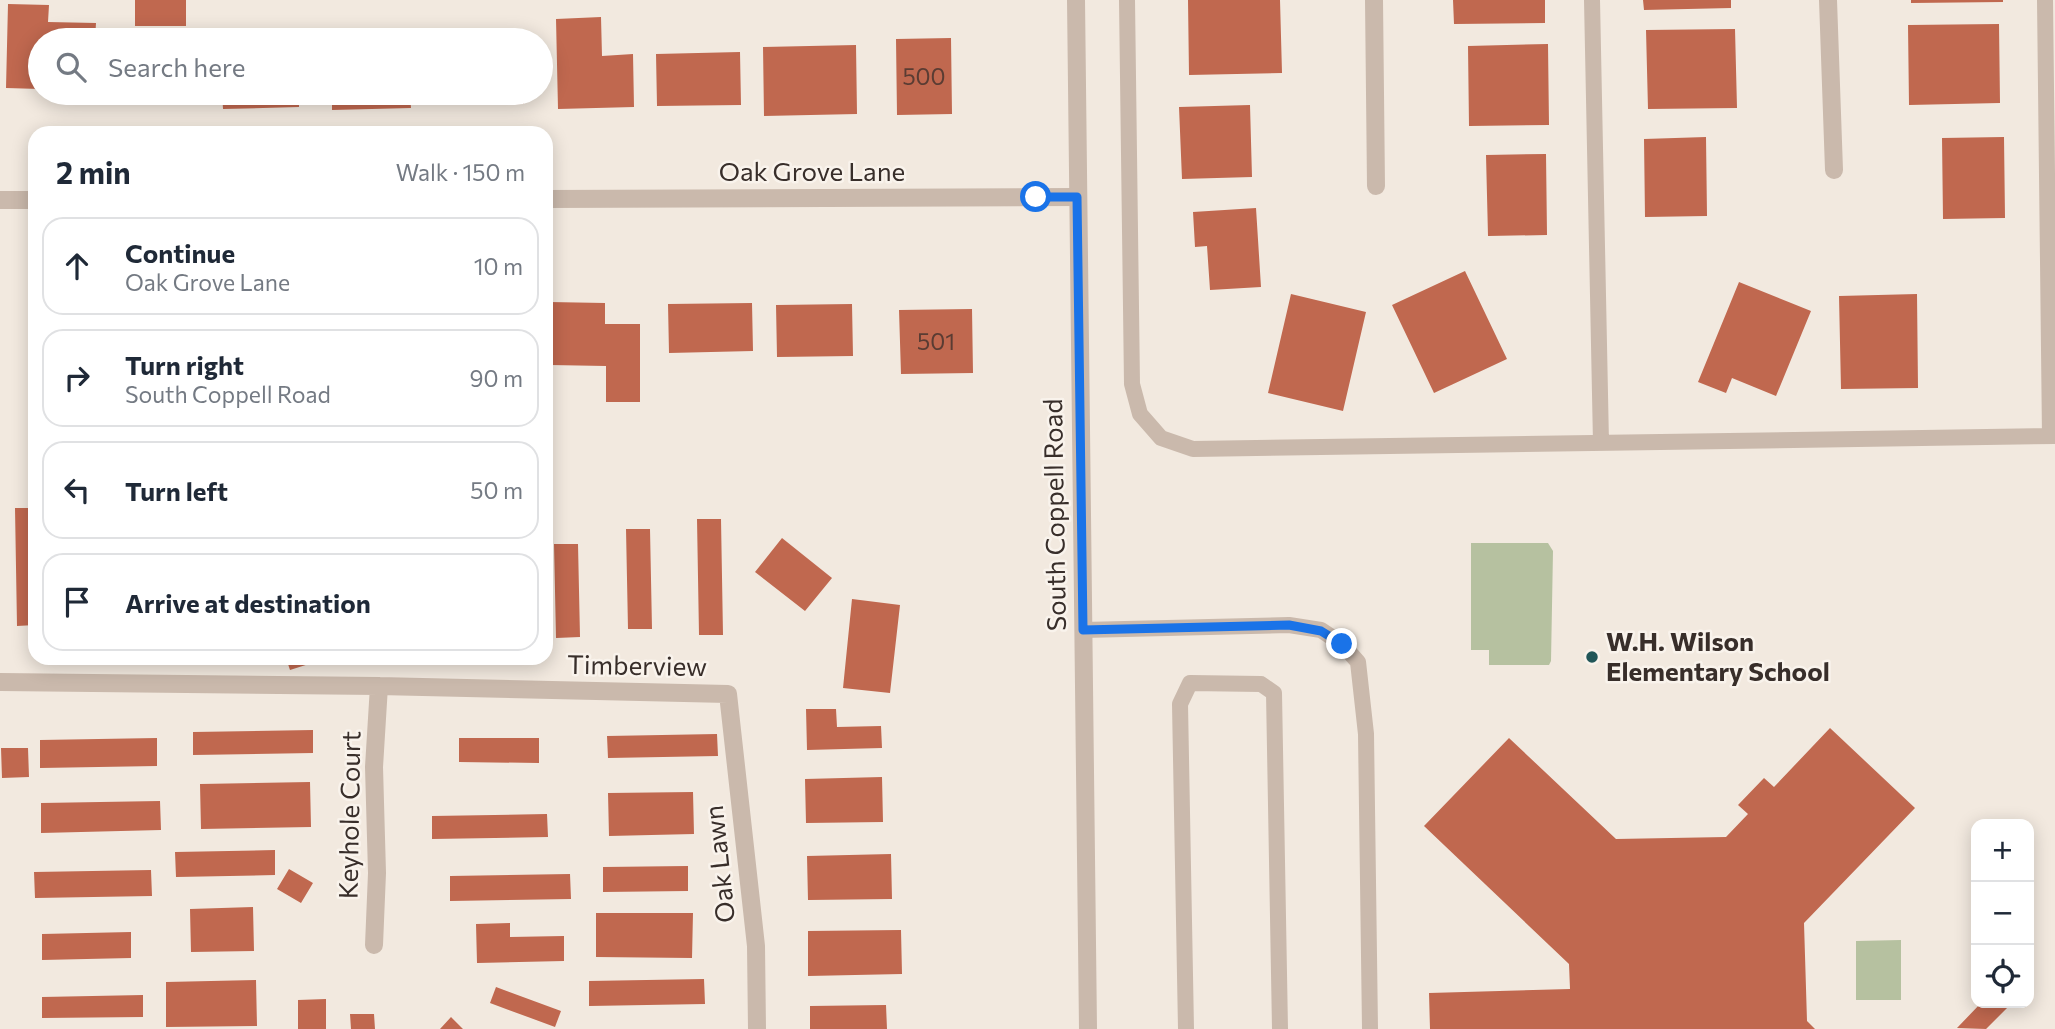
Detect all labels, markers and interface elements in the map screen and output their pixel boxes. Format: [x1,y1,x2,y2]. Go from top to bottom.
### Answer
search box [28,28,553,105]
icon: search [52,48,90,86]
text: Search here [108,51,246,82]
house number: 500 [902,62,946,90]
text: 2 min [56,153,131,190]
street label: Oak Grove Lane [719,155,905,186]
text: Walk · 150 m [396,158,525,186]
route start [1020,181,1051,212]
text: Continue [125,237,235,268]
icon: ahead [58,247,96,285]
text: 10 m [474,252,523,280]
text: Oak Grove Lane [125,268,290,296]
house number: 501 [917,327,955,355]
text: Turn right [125,349,244,380]
icon: right [58,359,96,397]
text: 90 m [470,364,523,392]
text: South Coppell Road [125,380,331,408]
street label: South Coppell Road [1036,398,1071,632]
icon: left [58,471,96,509]
text: Turn left [125,475,228,506]
text: 50 m [470,476,523,504]
icon: arrive [58,583,96,621]
text: Arrive at destination [125,587,371,618]
place label: W.H. Wilson Elementary School [1606,625,1830,686]
route end [1326,628,1357,659]
street label: Timberview [567,648,707,681]
marker: W.H. Wilson Elementary School [1584,649,1600,665]
street label: Keyhole Court [332,731,365,899]
street label: Oak Lawn [697,804,740,924]
map controls [1971,819,2034,1008]
button: + [1971,819,2034,882]
button: − [1971,882,2034,945]
button: locate [1971,945,2034,1008]

